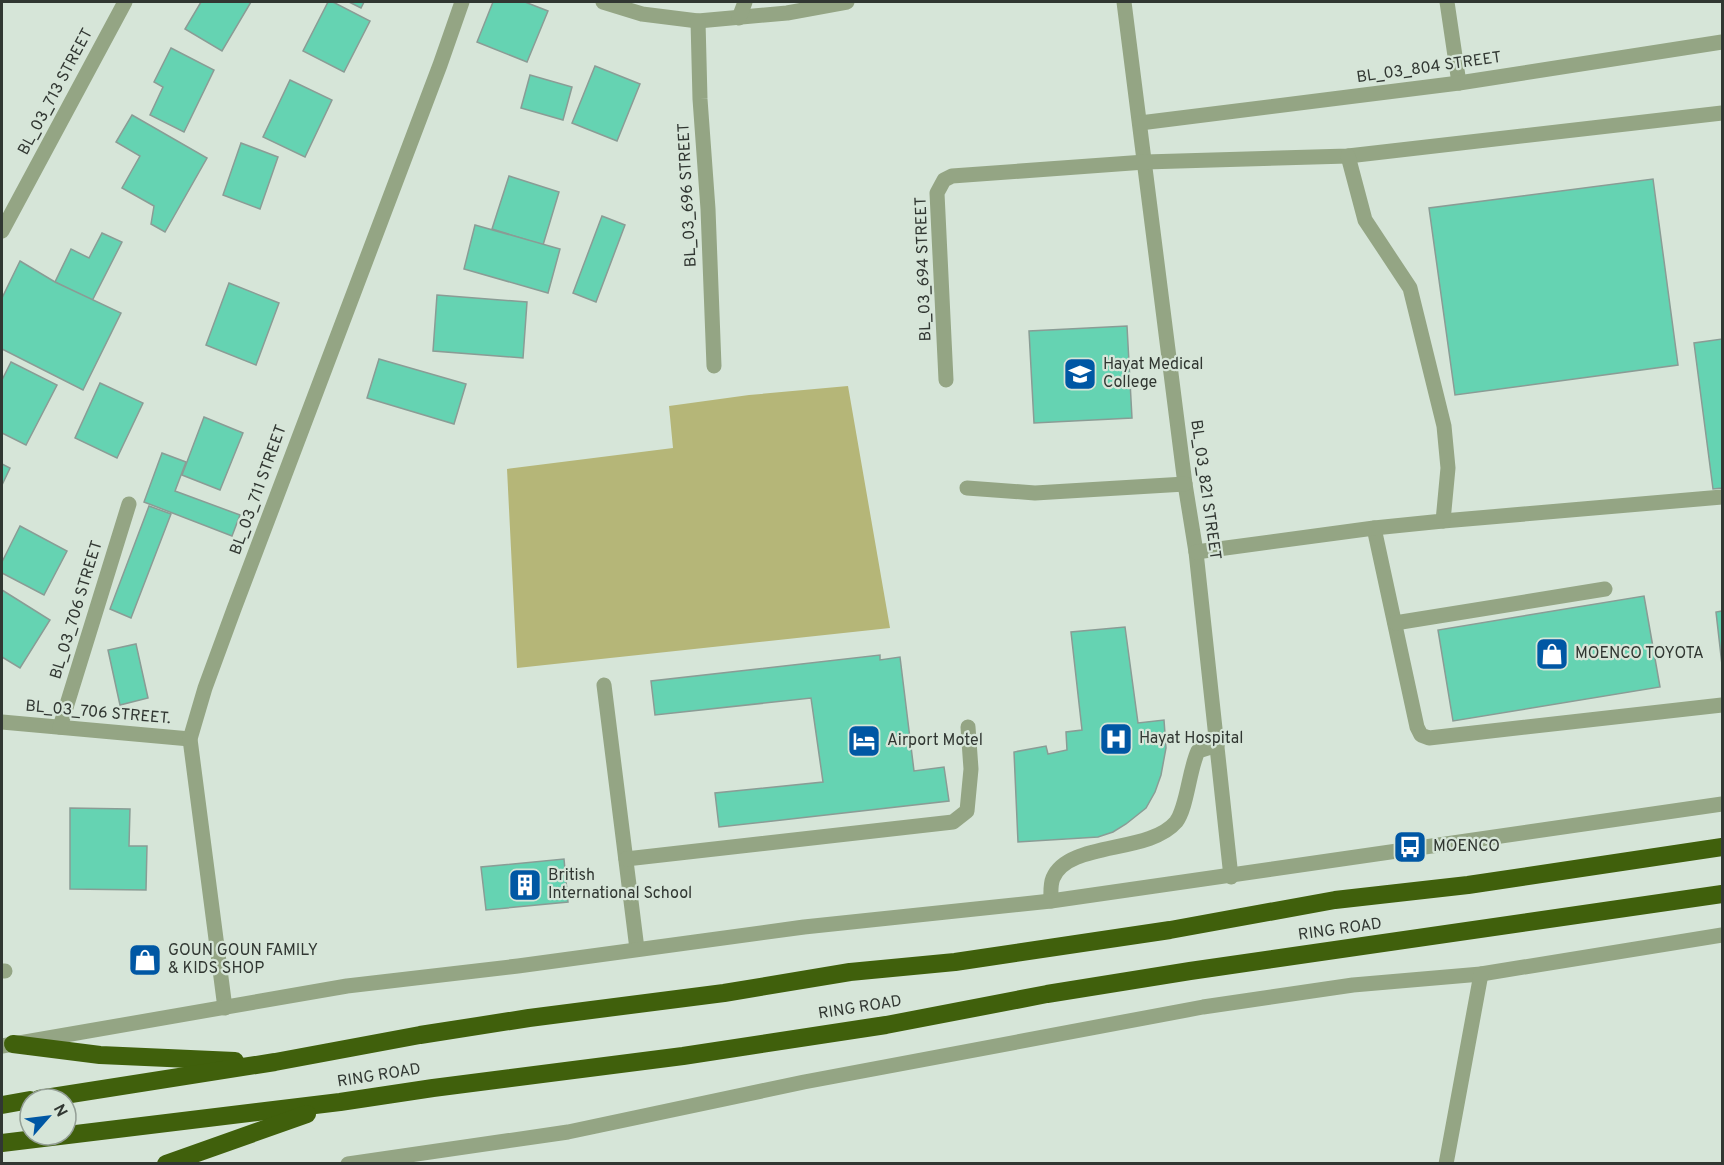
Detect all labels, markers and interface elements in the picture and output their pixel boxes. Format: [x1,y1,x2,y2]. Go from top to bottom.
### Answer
street label: BL_03_713 STREET [14,25,98,159]
street label: BL_03_804 STREET [1355,48,1503,88]
street label: BL_03_696 STREET [674,122,702,268]
street label: BL_03_694 STREET [911,196,937,342]
place label: Hayat Medical College [1103,355,1204,393]
school or university icon: Hayat Medical College [1062,356,1098,392]
street label: BL_03_821 STREET [1185,419,1225,561]
street label: BL_03_711 STREET [226,422,292,558]
street label: BL_03_706 STREET [46,538,108,682]
shop icon: MOENCO TOYOTA [1534,636,1570,672]
place label: MOENCO TOYOTA [1575,644,1704,664]
street label: BL_03_706 STREET. [24,697,172,729]
hospital icon: Hayat Hospital [1098,721,1134,757]
hotel icon: Airport Motel [846,723,882,759]
place label: Hayat Hospital [1139,729,1243,749]
place label: Airport Motel [887,731,983,751]
bus stop icon: MOENCO [1392,829,1428,865]
place label: MOENCO [1433,837,1500,857]
place label: British International School [548,866,692,904]
building icon: British International School [507,867,543,903]
street label: RING ROAD [1297,914,1383,946]
place label: GOUN GOUN FAMILY & KIDS SHOP [168,941,318,979]
shop icon: GOUN GOUN FAMILY & KIDS SHOP [127,942,163,978]
street label: RING ROAD [817,992,903,1024]
street label: RING ROAD [336,1060,422,1092]
north arrow [18,1087,78,1147]
text: N [48,1101,71,1121]

